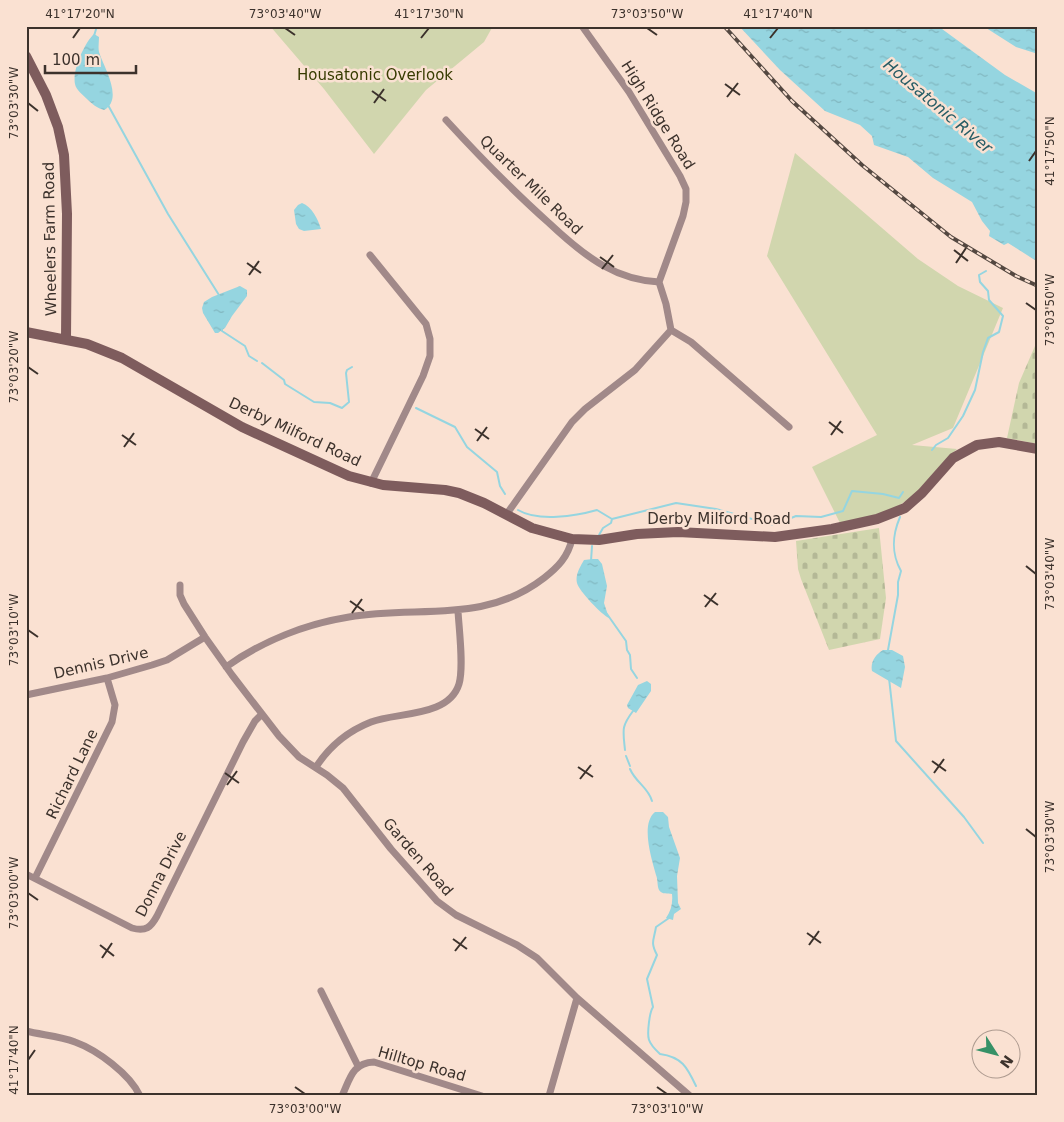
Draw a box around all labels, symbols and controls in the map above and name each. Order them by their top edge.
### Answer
text: 41°17'20"N [45,7,115,21]
text: 73°03'40"W [249,7,321,21]
text: 41°17'30"N [394,7,464,21]
text: 73°03'50"W [611,7,683,21]
text: 41°17'40"N [743,7,813,21]
scale bar [45,42,136,74]
text: 100 m [52,51,100,69]
water label: Housatonic River [880,55,997,158]
street label: High Ridge Road [617,57,699,173]
park label: Housatonic Overlook [297,66,453,84]
text: 73°03'30"W [7,67,21,139]
text: 41°17'50"N [1043,116,1057,186]
street label: Quarter Mile Road [476,131,586,239]
street label: Wheelers Farm Road [40,162,60,316]
text: 73°03'50"W [1043,274,1057,346]
text: 73°03'20"W [7,331,21,403]
street label: Derby Milford Road [226,393,364,471]
street label: Derby Milford Road [647,510,791,528]
text: 73°03'40"W [1043,538,1057,610]
text: 73°03'10"W [7,594,21,666]
street label: Dennis Drive [52,643,150,683]
street label: Richard Lane [42,726,102,822]
text: 73°03'30"W [1043,801,1057,873]
street label: Garden Road [379,814,457,900]
street label: Donna Drive [132,828,190,920]
text: 73°03'00"W [7,857,21,929]
text: 41°17'40"N [7,1025,21,1095]
north arrow [972,1030,1022,1080]
street label: Hilltop Road [376,1043,468,1085]
text: N [997,1052,1016,1071]
text: 73°03'00"W [269,1102,341,1116]
text: 73°03'10"W [631,1102,703,1116]

